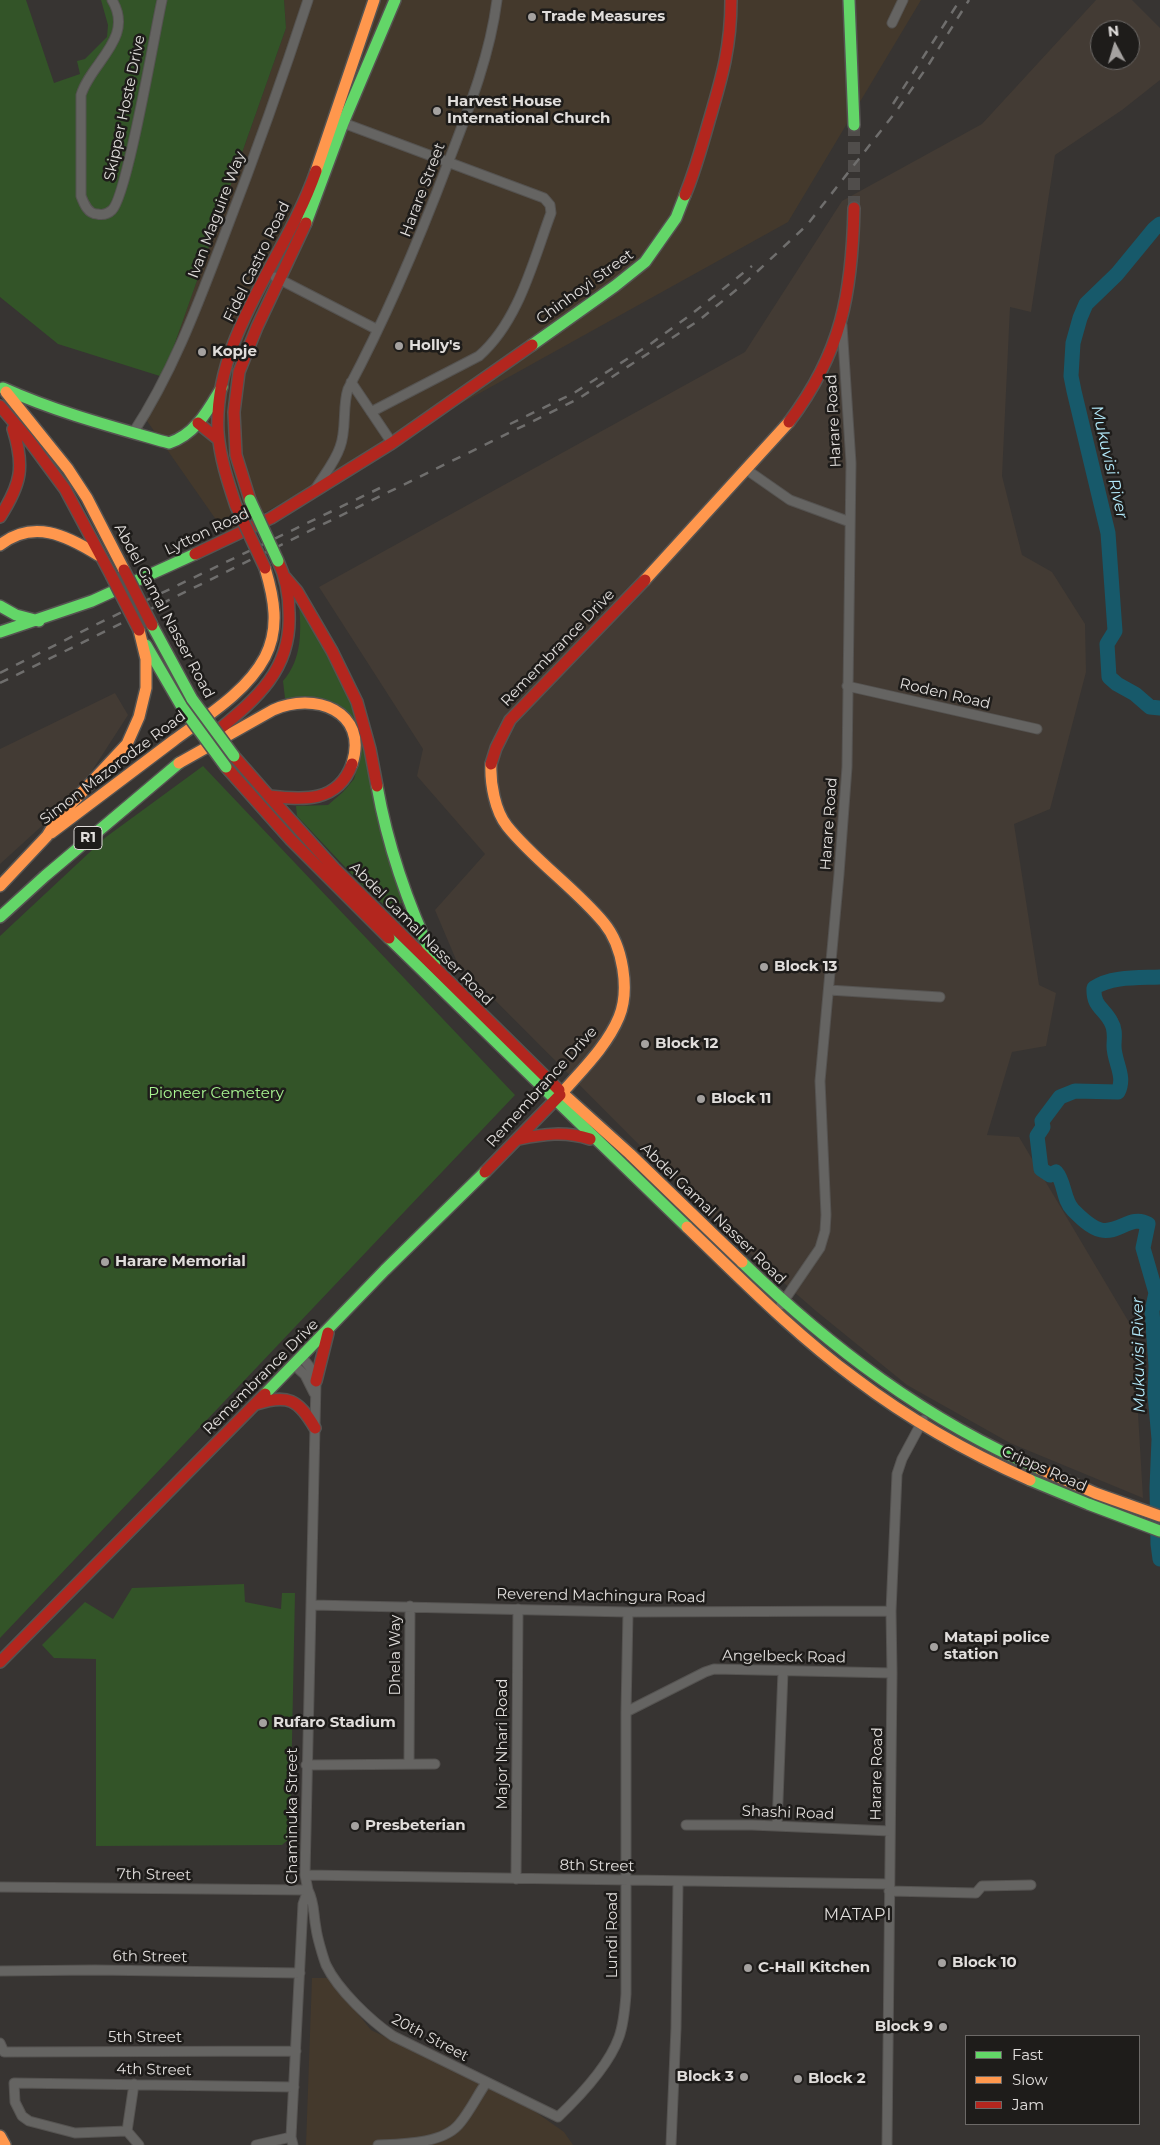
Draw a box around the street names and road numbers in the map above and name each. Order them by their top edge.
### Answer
street label: Skipper Hoste Drive [101,33,149,183]
street label: Harare Street [397,140,449,240]
street label: Ivan Maguire Way [185,149,249,281]
street label: Fidel Castro Road [220,199,294,325]
street label: Chinhoyi Street [533,246,637,328]
street label: Harare Road [823,374,845,468]
street label: Lytton Road [162,505,252,559]
street label: Abdel Gamal Nasser Road [110,521,218,701]
street label: Remembrance Drive [497,586,619,710]
street label: Roden Road [898,675,992,713]
street label: Simon Mazorodze Road [37,707,189,829]
street label: Harare Road [817,777,841,871]
road number: R1 [74,826,102,850]
street label: Abdel Gamal Nasser Road [346,859,496,1009]
street label: Remembrance Drive [483,1023,601,1151]
street label: Abdel Gamal Nasser Road [637,1140,789,1288]
street label: Remembrance Drive [199,1315,323,1439]
street label: Cripps Road [999,1442,1089,1496]
street label: Reverend Machingura Road [496,1585,706,1607]
street label: Dhela Way [387,1615,405,1695]
street label: Angelbeck Road [722,1647,846,1667]
street label: Major Nhari Road [494,1679,512,1809]
street label: Harare Road [867,1727,887,1821]
street label: Chaminuka Street [284,1748,302,1884]
street label: Shashi Road [741,1802,835,1824]
street label: 8th Street [559,1856,635,1876]
street label: 7th Street [117,1865,191,1885]
street label: Lundi Road [604,1892,622,1978]
street label: 6th Street [113,1947,187,1967]
street label: 20th Street [389,2010,471,2066]
street label: 5th Street [108,2029,182,2047]
street label: 4th Street [116,2060,192,2080]

